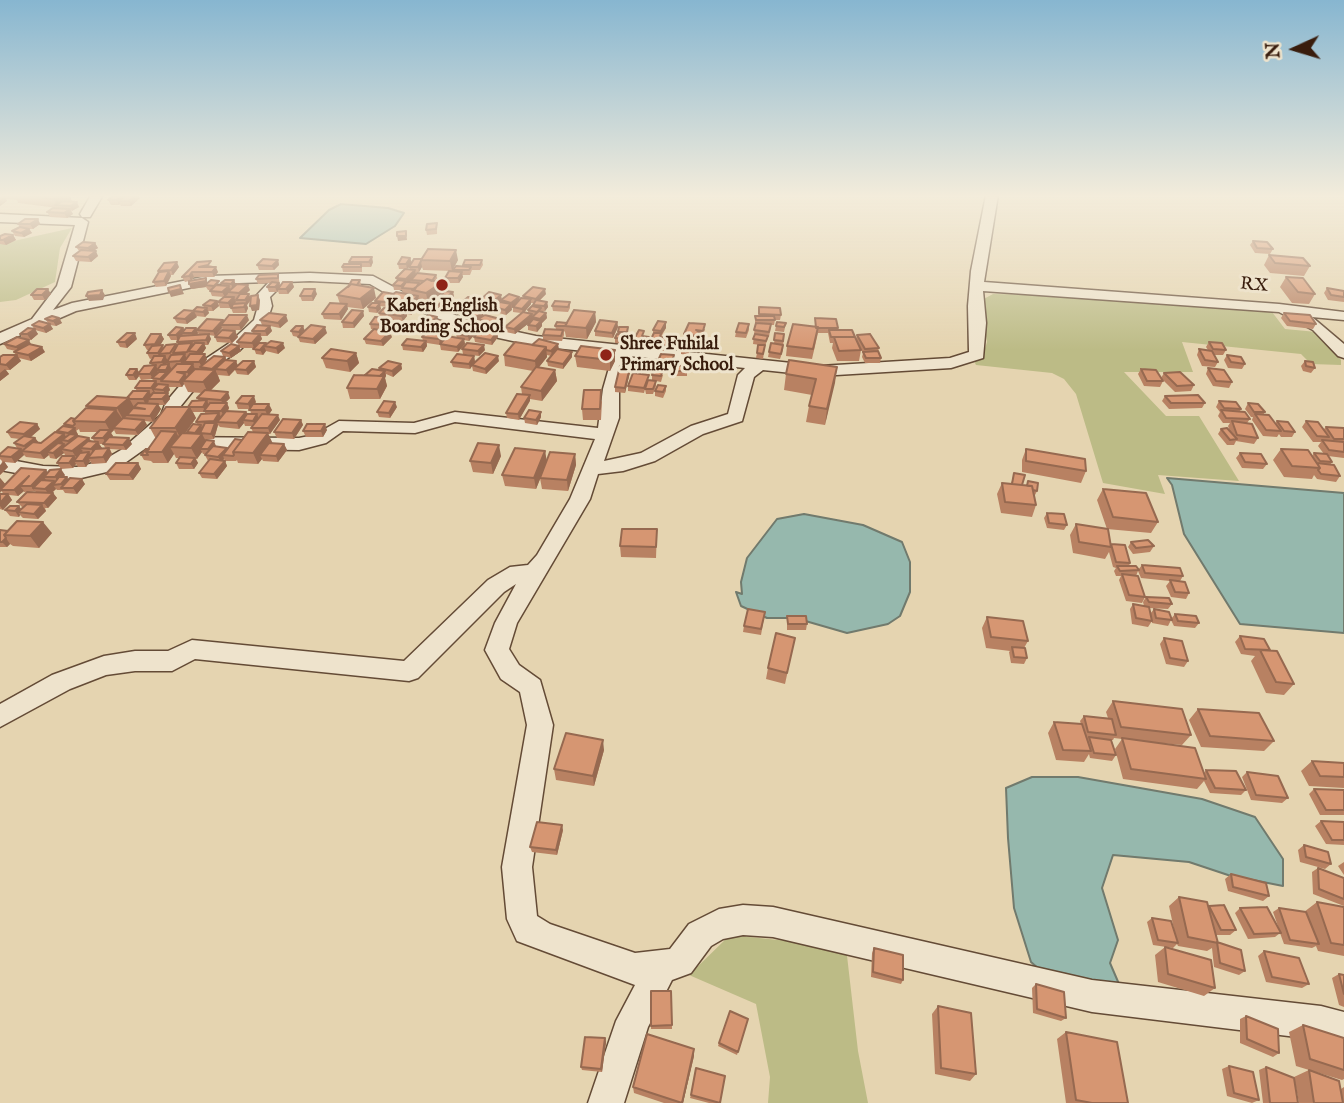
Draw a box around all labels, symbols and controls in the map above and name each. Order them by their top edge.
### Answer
north arrow [1260,14,1330,84]
text: N [1262,41,1287,60]
street label: RX [1239,274,1269,298]
marker: Kaberi English Boarding School [434,277,450,293]
place label: Kaberi English Boarding School [380,296,504,338]
place label: Shree Fuhilal Primary School [620,334,734,376]
marker: Shree Fuhilal Primary School [598,347,614,363]

